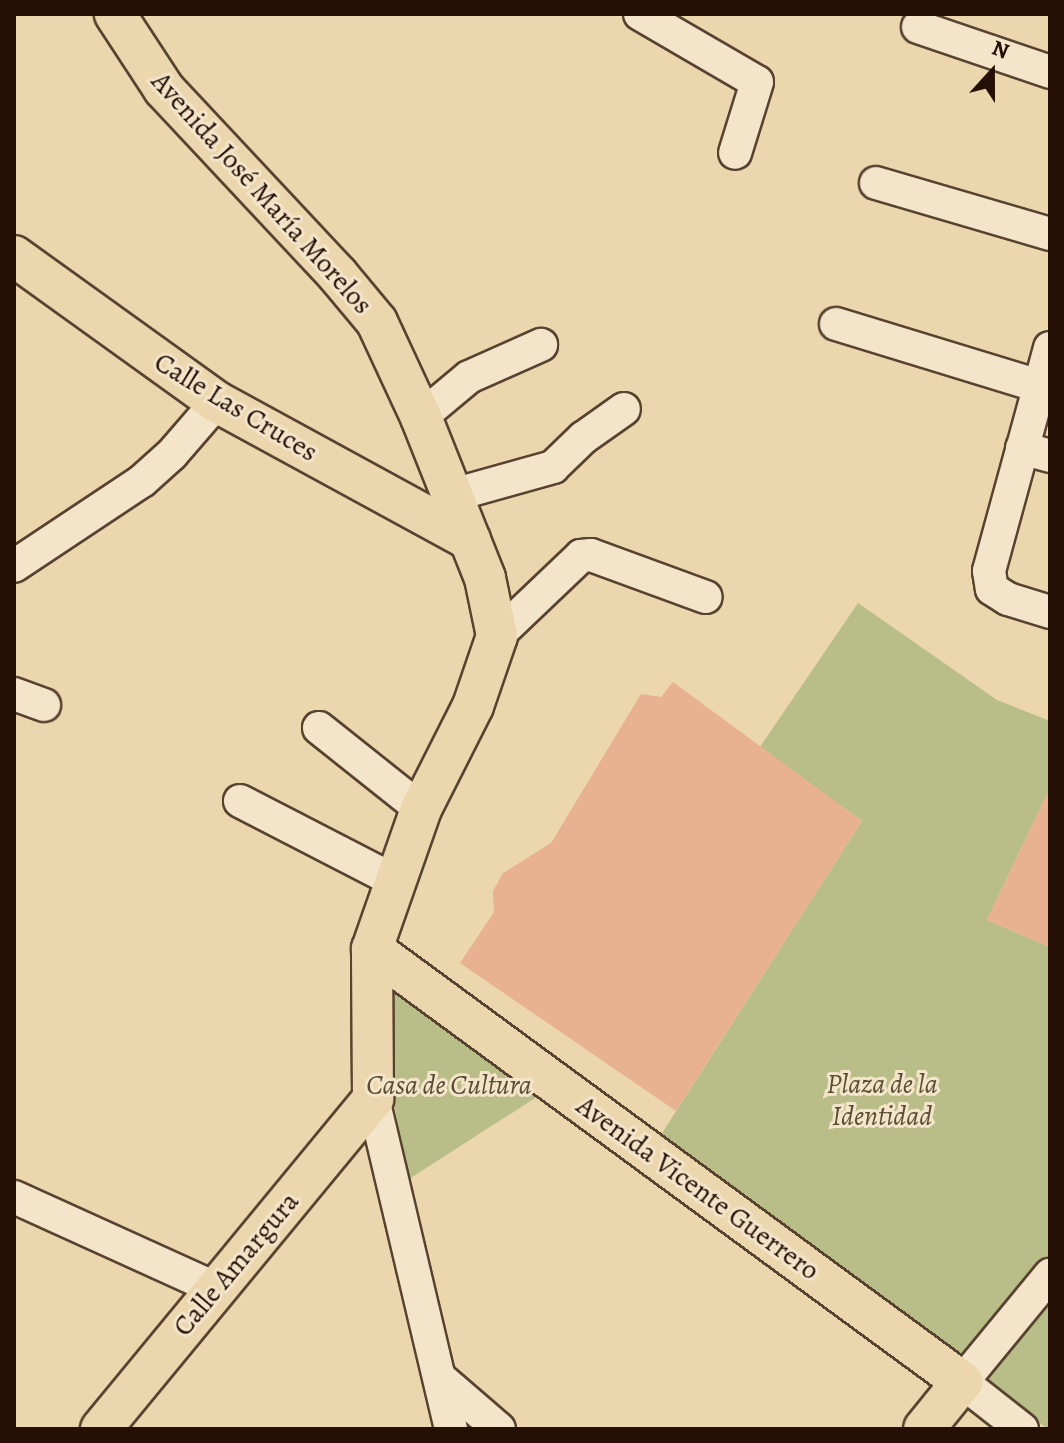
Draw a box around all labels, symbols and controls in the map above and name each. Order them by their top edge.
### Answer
north arrow [952,32,1032,112]
text: N [988,33,1013,66]
street label: Avenida José María Morelos [144,65,380,321]
street label: Calle Las Cruces [148,345,324,469]
park label: Plaza de la Identidad [826,1067,938,1133]
park label: Casa de Cultura [366,1068,532,1102]
street label: Avenida Vicente Guerrero [570,1089,826,1287]
street label: Calle Amargura [166,1185,306,1343]

